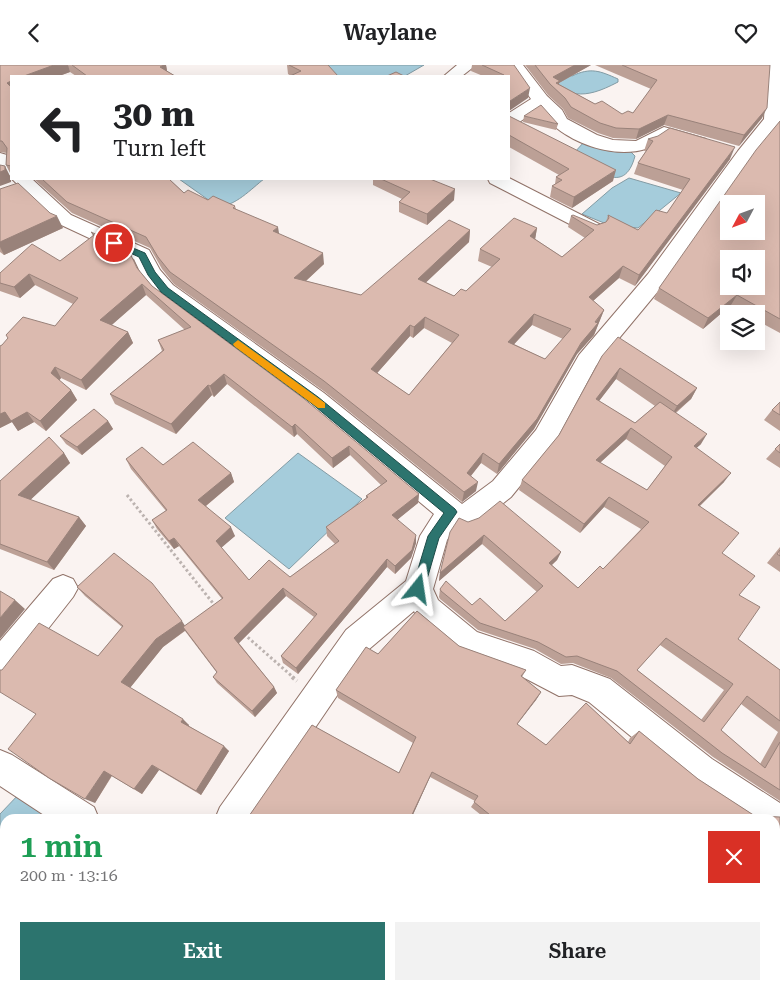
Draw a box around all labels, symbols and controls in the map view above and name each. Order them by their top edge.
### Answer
icon: back [20,19,48,47]
icon: heart [732,19,760,47]
text: Waylane [343,20,437,45]
text: 30 m [113,94,195,135]
icon: left [30,95,95,160]
text: Turn left [113,136,206,161]
north arrow [720,195,765,240]
map controls [720,195,765,350]
pin [93,222,135,264]
icon: arrive [100,229,128,257]
button: sound [720,250,765,295]
button: layers [720,305,765,350]
position arrow [391,562,443,614]
text: 1 min [20,829,103,864]
button: close [708,831,760,883]
text: 200 m · 13:16 [20,866,118,885]
button: Exit [20,922,385,980]
button: Share [395,922,760,980]

